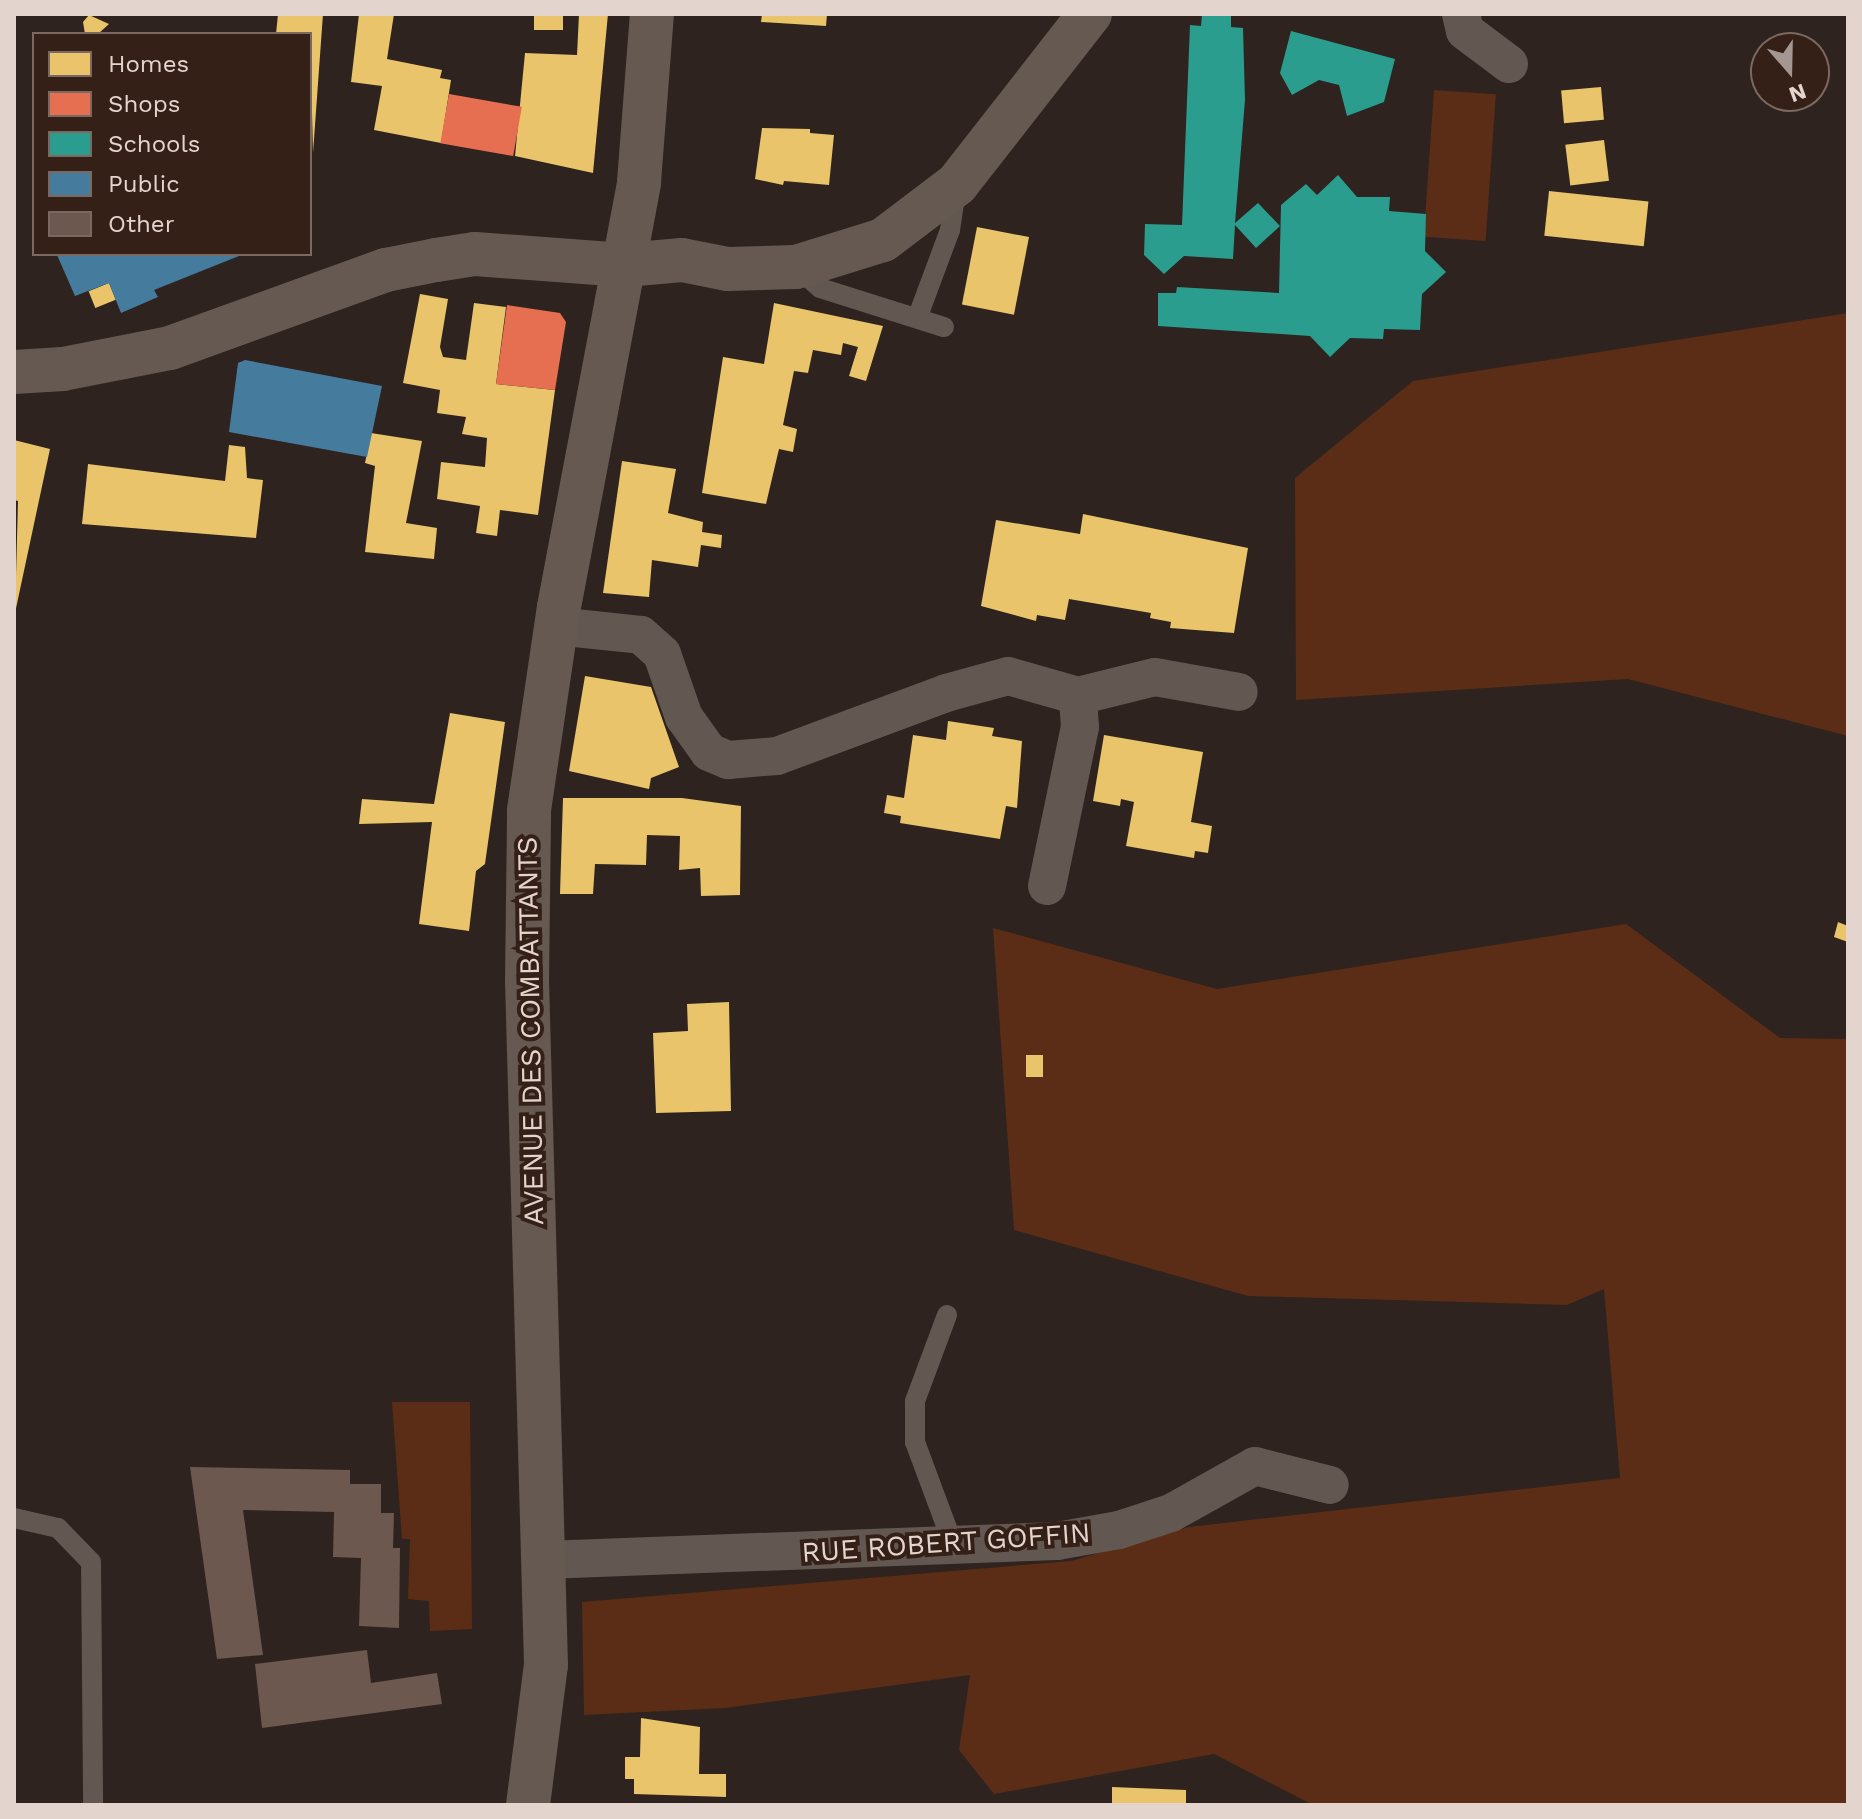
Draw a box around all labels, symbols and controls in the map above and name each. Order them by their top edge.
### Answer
legend [32,32,312,256]
north arrow [1750,32,1830,112]
text: Homes [108,50,189,78]
text: N [1786,79,1810,108]
text: Shops [108,90,180,118]
text: Schools [108,130,200,158]
text: Public [108,170,180,198]
text: Other [108,210,175,238]
street label: AVENUE DES COMBATTANTS [511,836,551,1226]
street label: RUE ROBERT GOFFIN [800,1516,1092,1570]

